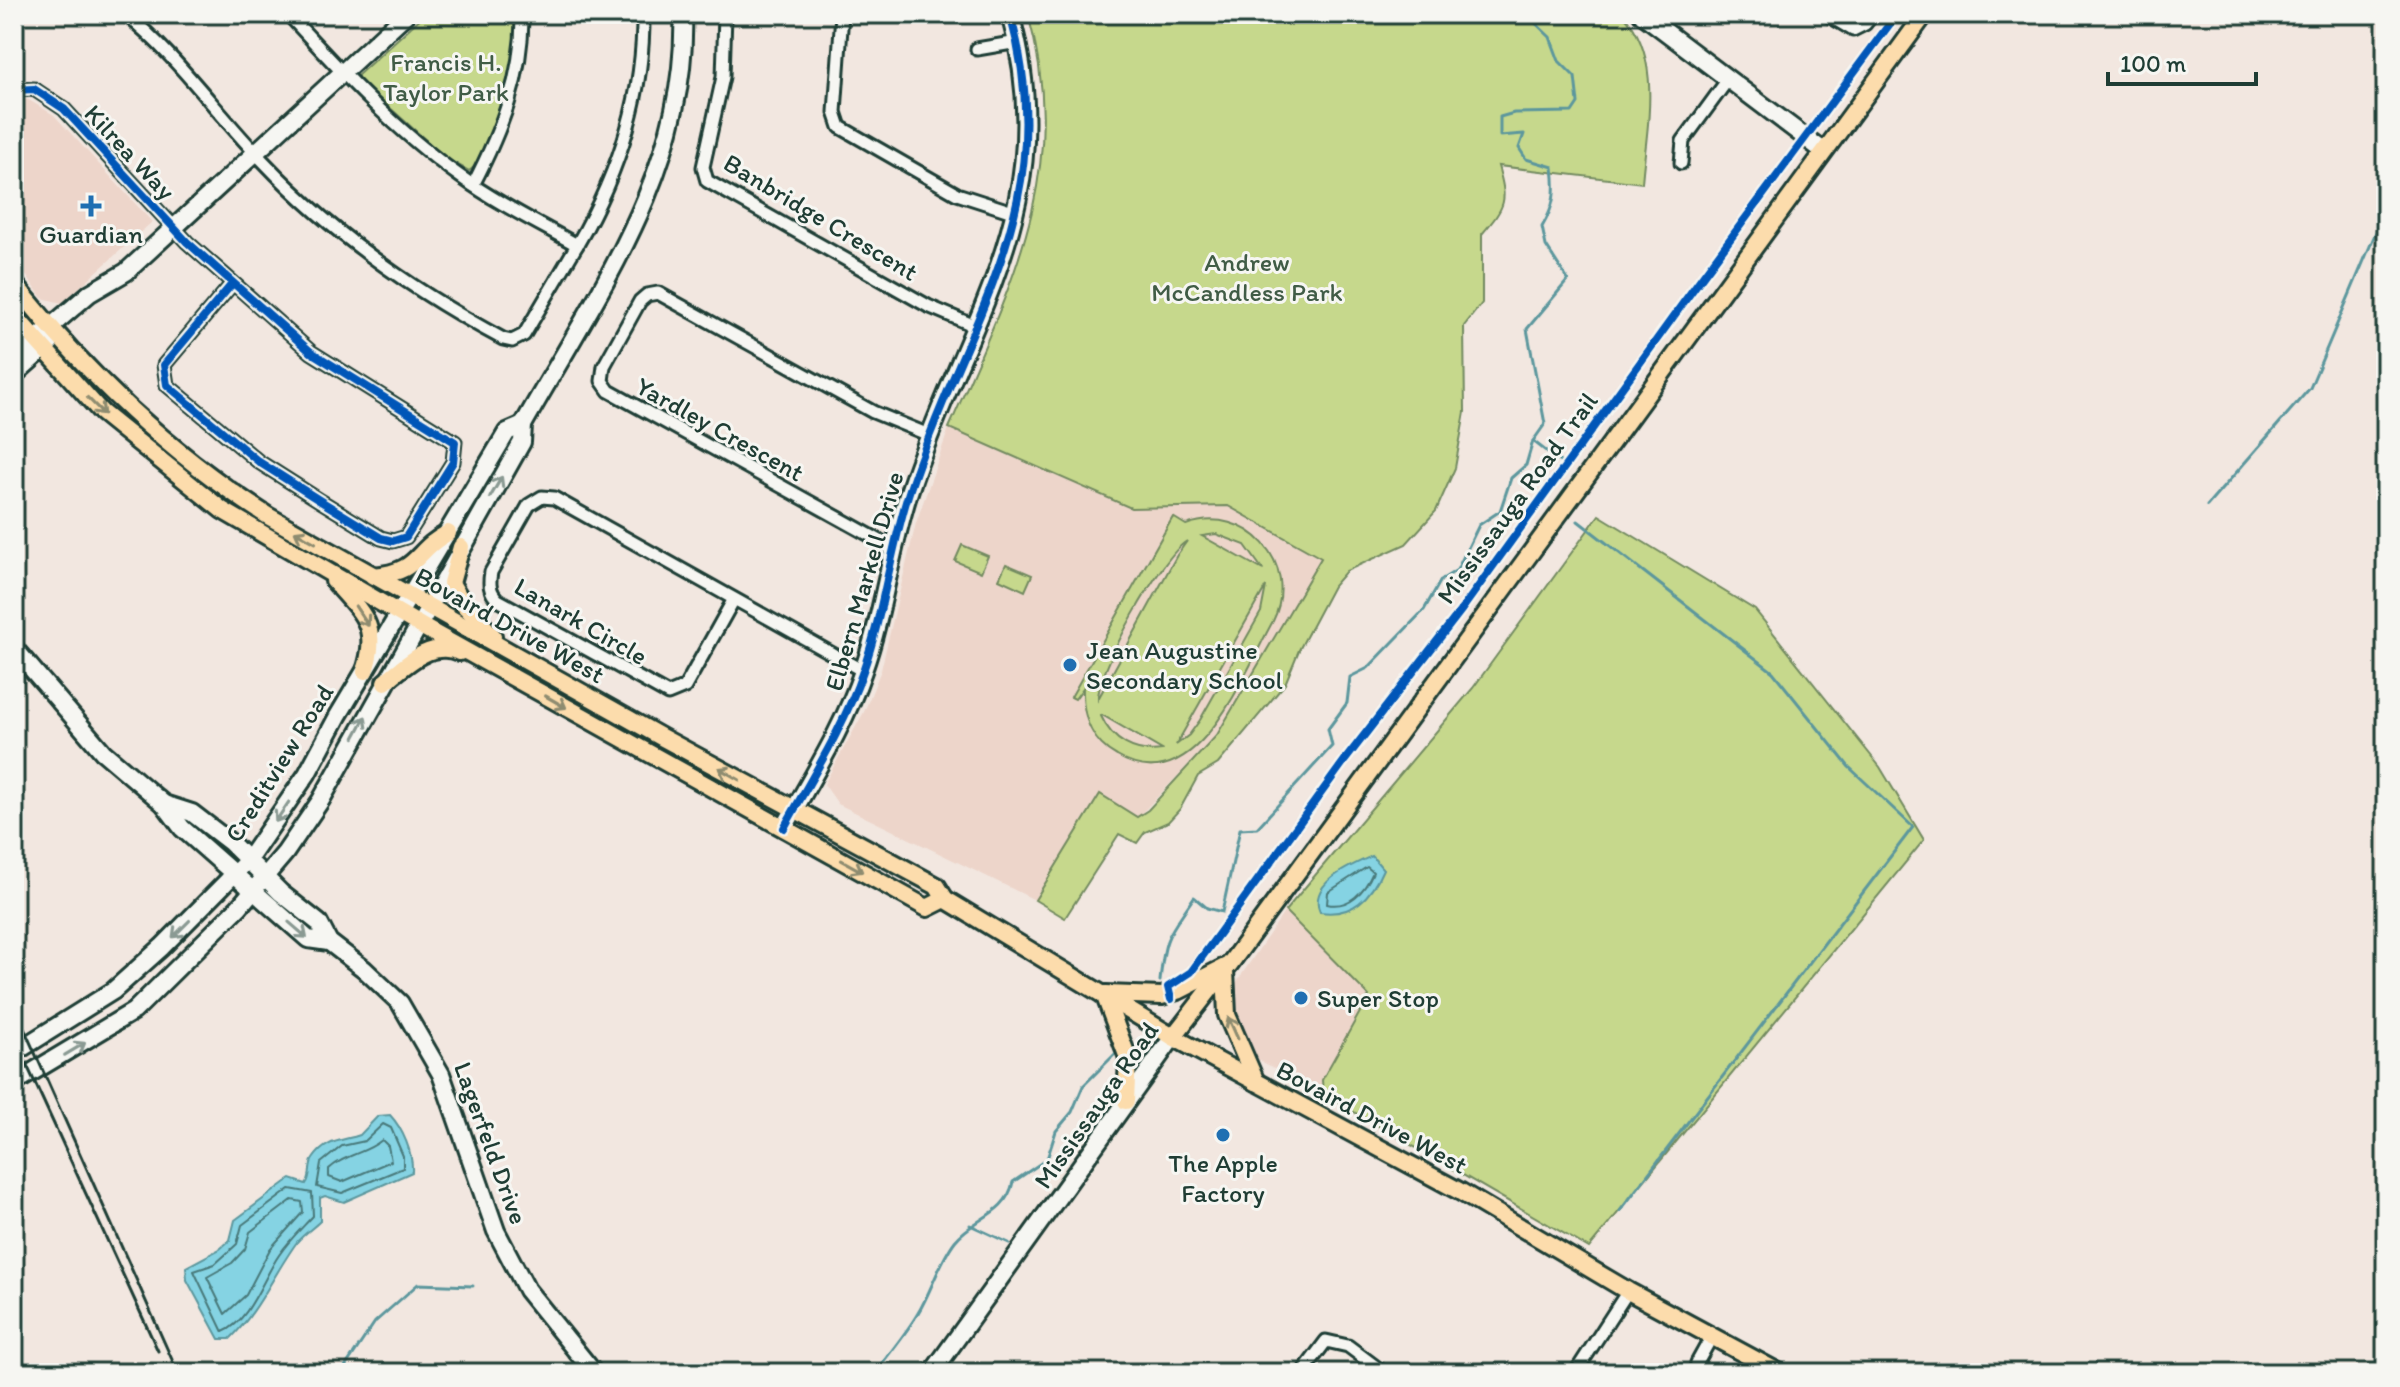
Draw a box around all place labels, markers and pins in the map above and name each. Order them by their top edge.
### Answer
marker: Guardian [82,197,100,215]
place label: Guardian [39,218,143,250]
place label: Jean Augustine Secondary School [1086,634,1283,696]
marker: Jean Augustine Secondary School [1061,656,1079,674]
place label: Super Stop [1317,982,1439,1014]
marker: Super Stop [1292,989,1310,1007]
marker: The Apple Factory [1214,1126,1232,1144]
place label: The Apple Factory [1168,1147,1278,1209]

